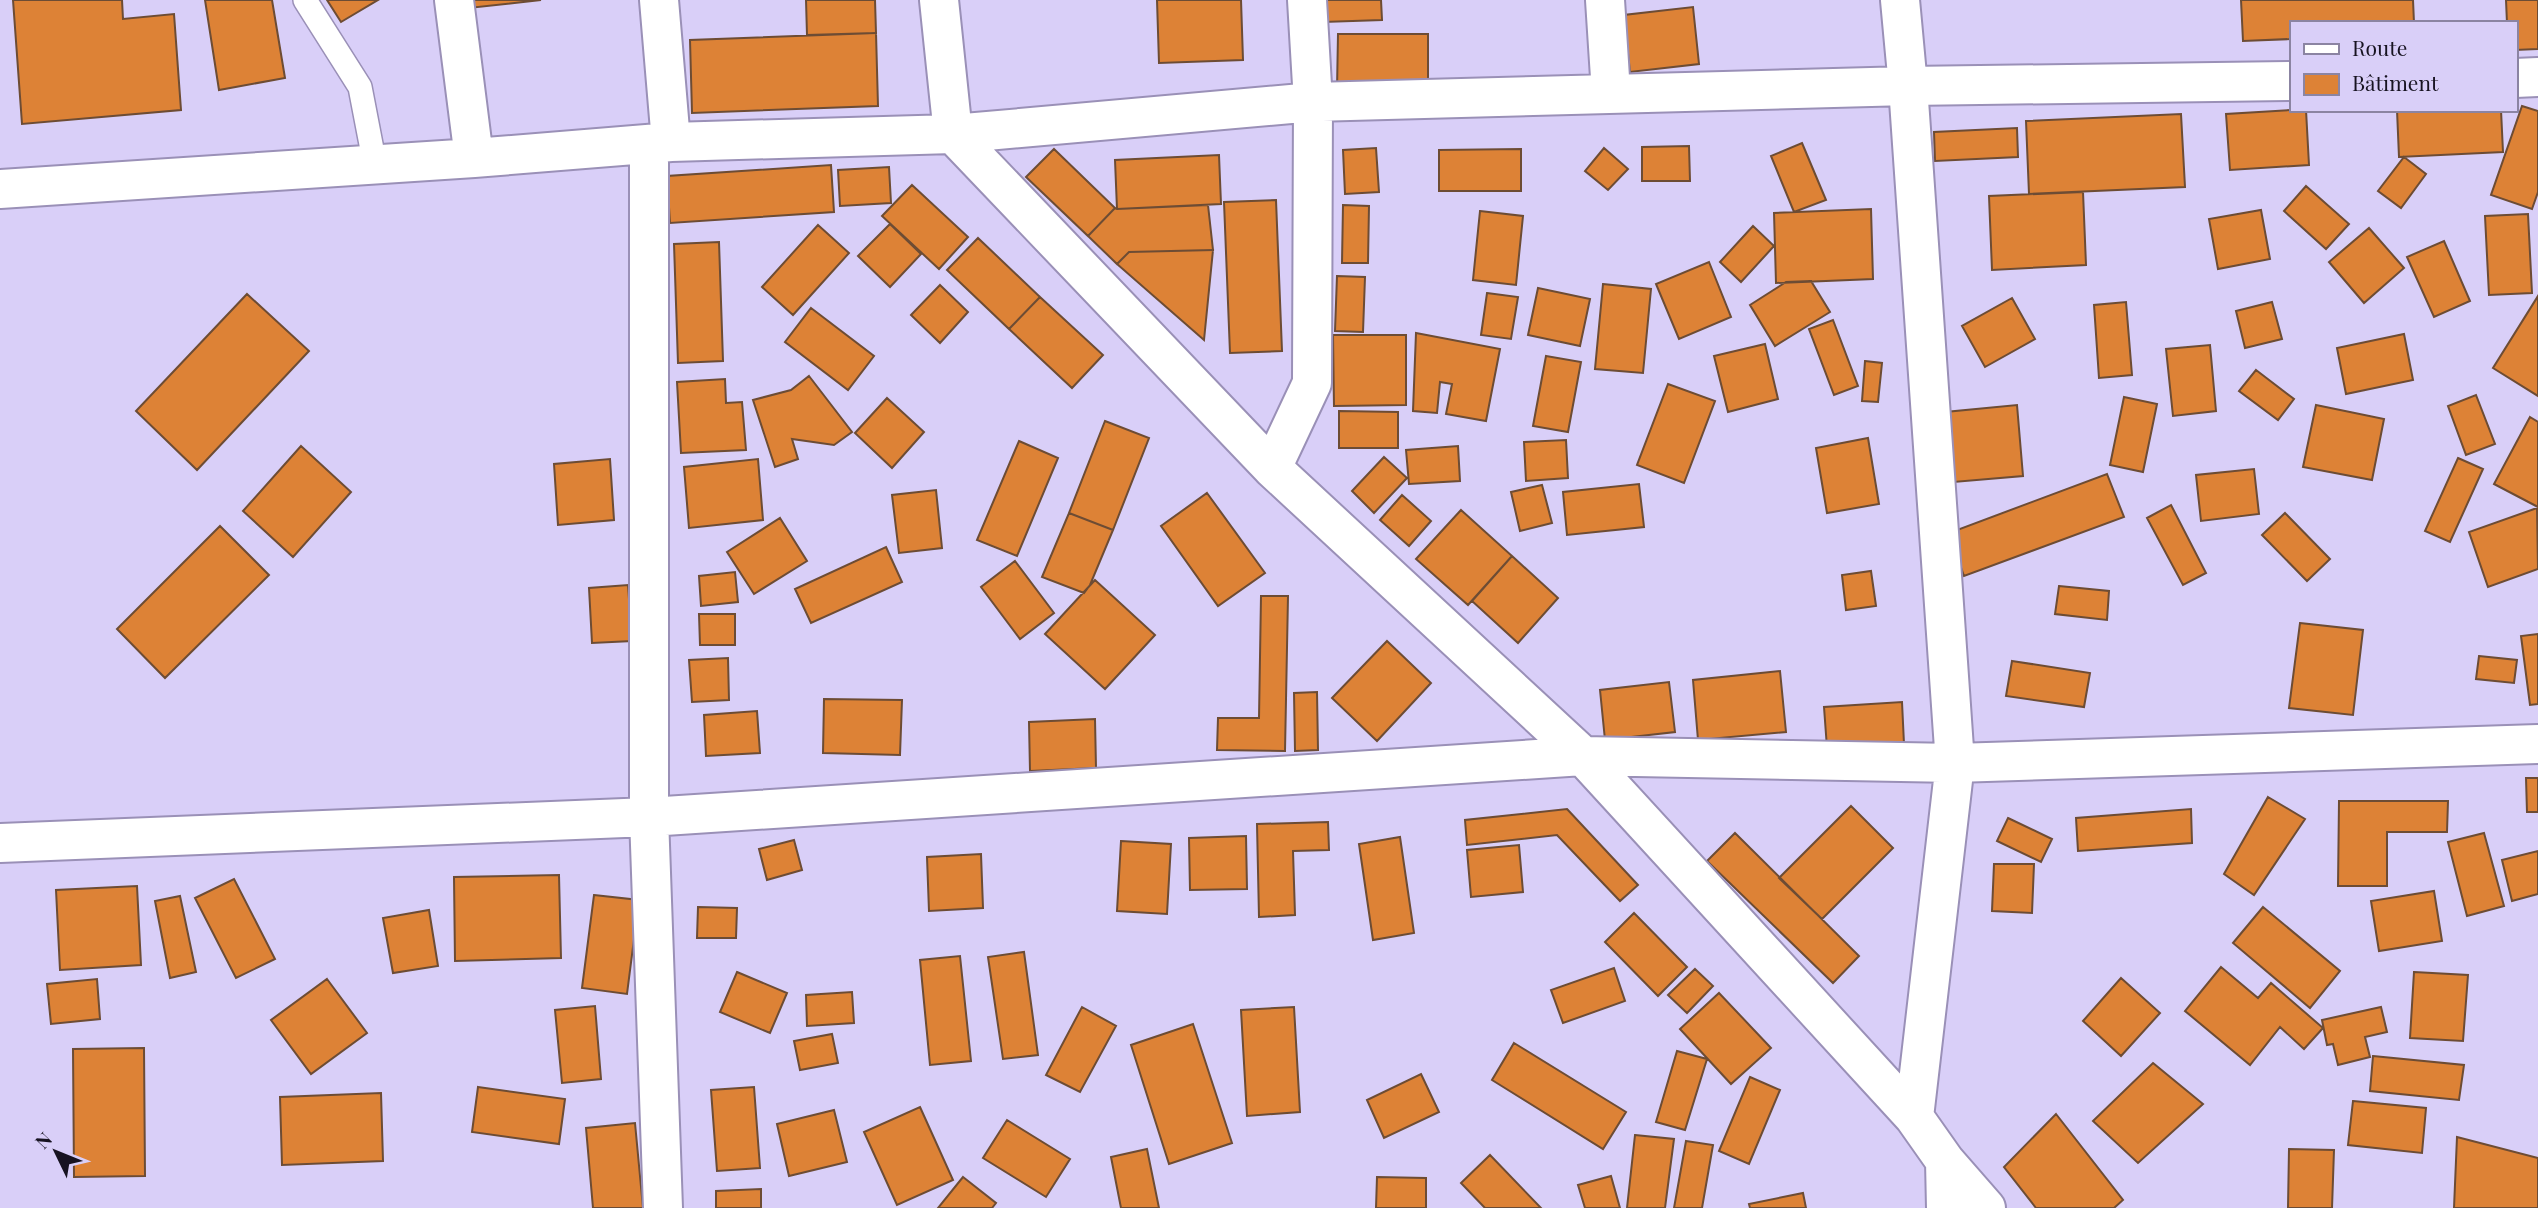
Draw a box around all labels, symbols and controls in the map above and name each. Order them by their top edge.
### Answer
legend [2290,21,2517,112]
text: Route [2352,33,2407,61]
text: Bâtiment [2352,68,2439,96]
north arrow [21,1117,91,1187]
text: N [29,1126,57,1154]

